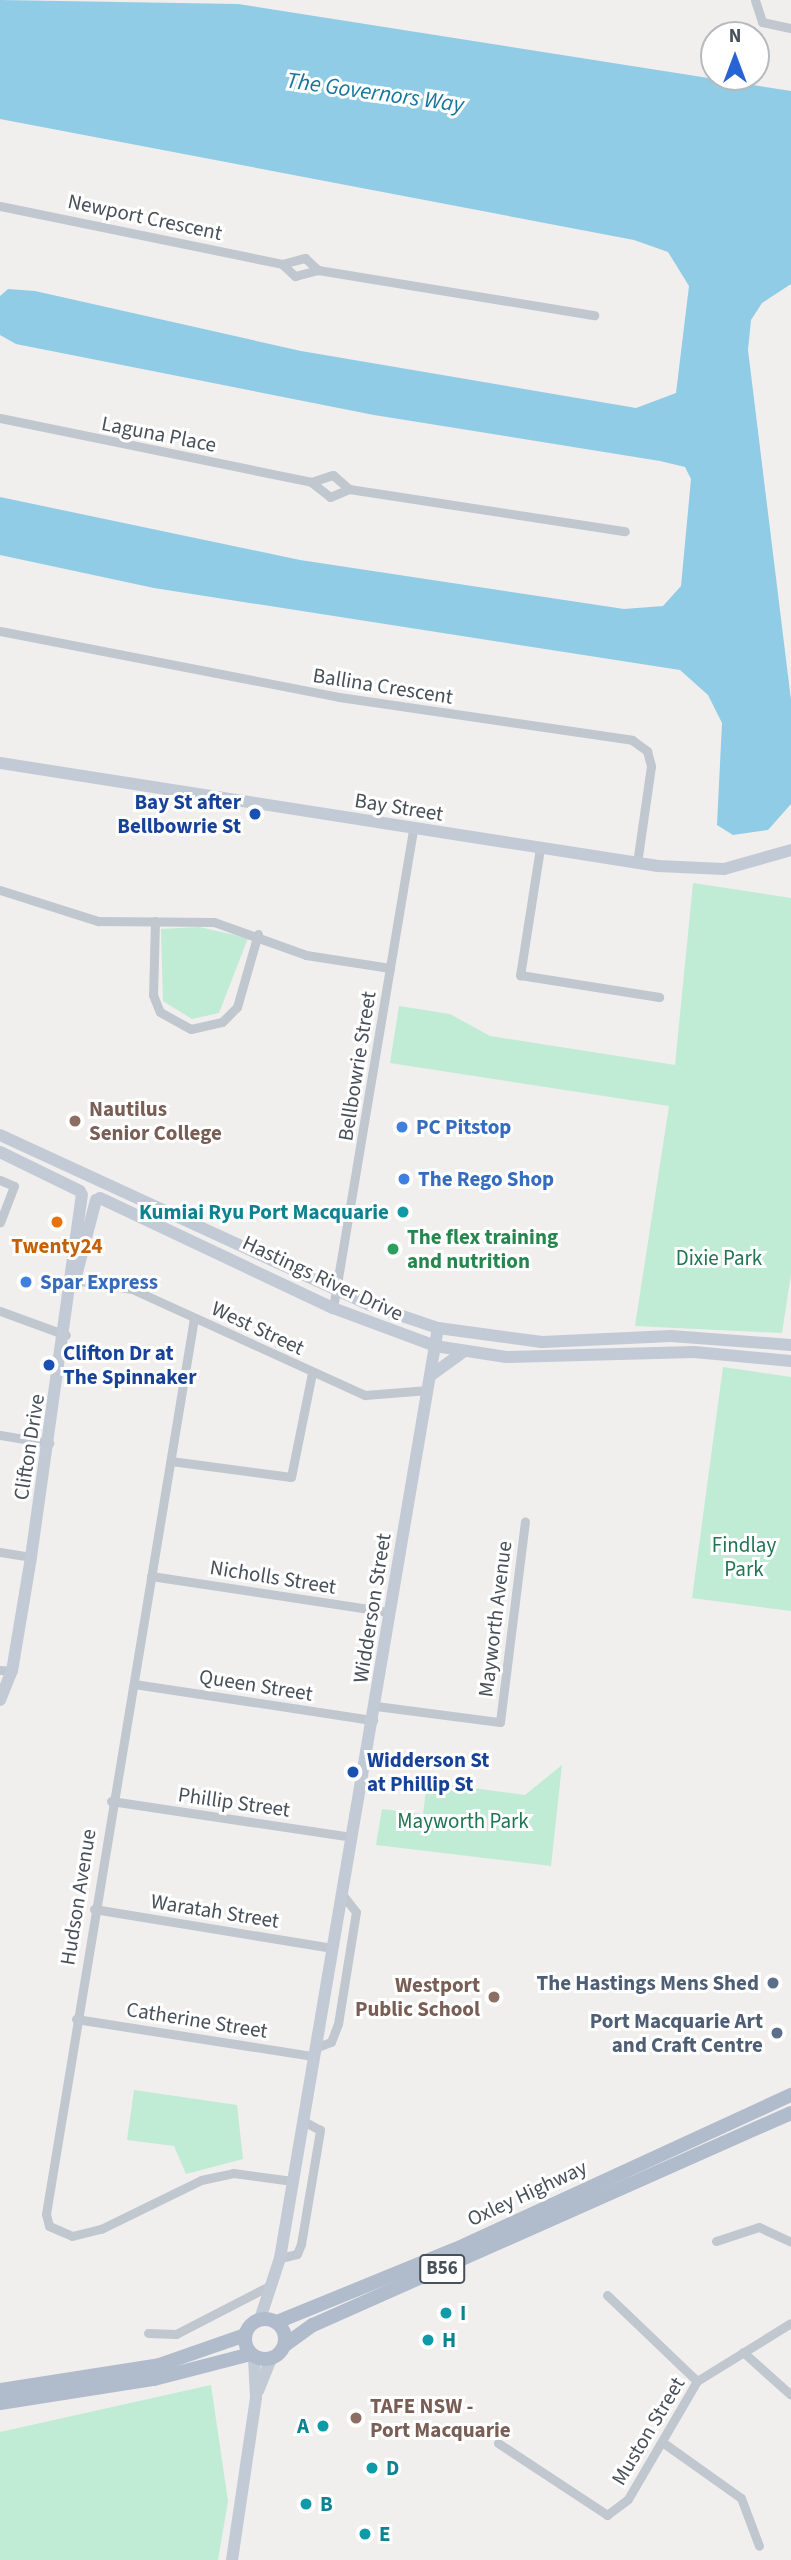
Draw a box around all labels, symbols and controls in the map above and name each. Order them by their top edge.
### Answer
north arrow [700,21,770,91]
text: N [729,23,741,50]
water label: The Governors Way [284,67,466,119]
street label: Newport Crescent [65,188,225,246]
street label: Laguna Place [99,411,219,457]
street label: Ballina Crescent [311,662,455,710]
street label: Bay Street [353,788,445,826]
place label: Bay St after Bellbowrie St [117,789,241,839]
marker: Bay St after Bellbowrie St [247,806,263,822]
street label: Bellbowrie Street [333,989,381,1143]
place label: Nautilus Senior College [89,1096,222,1146]
marker: Nautilus Senior College [67,1113,83,1129]
place label: PC Pitstop [416,1114,511,1140]
marker: PC Pitstop [394,1119,410,1135]
place label: The Rego Shop [418,1166,554,1192]
marker: The Rego Shop [396,1171,412,1187]
place label: Kumiai Ryu Port Macquarie [139,1199,389,1225]
marker: Kumiai Ryu Port Macquarie [395,1204,411,1220]
marker: Twenty24 [49,1214,65,1230]
place label: The flex training and nutrition [407,1224,558,1274]
street label: Hastings River Drive [239,1230,407,1326]
place label: Twenty24 [11,1233,103,1259]
marker: The flex training and nutrition [385,1241,401,1257]
park label: Dixie Park [676,1245,762,1271]
place label: Spar Express [40,1269,158,1295]
marker: Spar Express [18,1274,34,1290]
street label: West Street [208,1296,308,1360]
place label: Clifton Dr at The Spinnaker [63,1340,196,1390]
marker: Clifton Dr at The Spinnaker [41,1357,57,1373]
street label: Clifton Drive [8,1392,50,1502]
street label: Widderson Street [348,1531,396,1685]
park label: Findlay Park [712,1532,776,1582]
street label: Mayworth Avenue [473,1540,517,1698]
street label: Nicholls Street [208,1555,338,1599]
street label: Queen Street [197,1664,315,1706]
place label: Widderson St at Phillip St [367,1747,489,1797]
marker: Widderson St at Phillip St [345,1764,361,1780]
street label: Phillip Street [176,1782,292,1822]
park label: Mayworth Park [397,1808,529,1834]
street label: Hudson Avenue [55,1827,101,1967]
street label: Waratah Street [149,1888,281,1934]
place label: The Hastings Mens Shed [537,1970,759,1996]
place label: Westport Public School [355,1972,480,2022]
marker: The Hastings Mens Shed [765,1975,781,1991]
marker: Westport Public School [486,1989,502,2005]
street label: Catherine Street [125,1996,269,2044]
place label: Port Macquarie Art and Craft Centre [590,2008,763,2058]
marker: Port Macquarie Art and Craft Centre [769,2025,785,2041]
street label: Oxley Highway [463,2154,591,2232]
road number: B56 [418,2254,466,2284]
place label: I [460,2300,466,2326]
marker: I [438,2305,454,2321]
place label: H [442,2327,456,2353]
marker: H [420,2332,436,2348]
street label: Muston Street [606,2372,690,2490]
place label: TAFE NSW - Port Macquarie [370,2393,511,2443]
marker: TAFE NSW - Port Macquarie [348,2410,364,2426]
place label: A [297,2413,309,2439]
marker: A [315,2418,331,2434]
place label: D [386,2455,399,2481]
marker: D [364,2460,380,2476]
place label: B [320,2491,333,2517]
marker: B [298,2496,314,2512]
place label: E [379,2521,391,2547]
marker: E [357,2526,373,2542]

